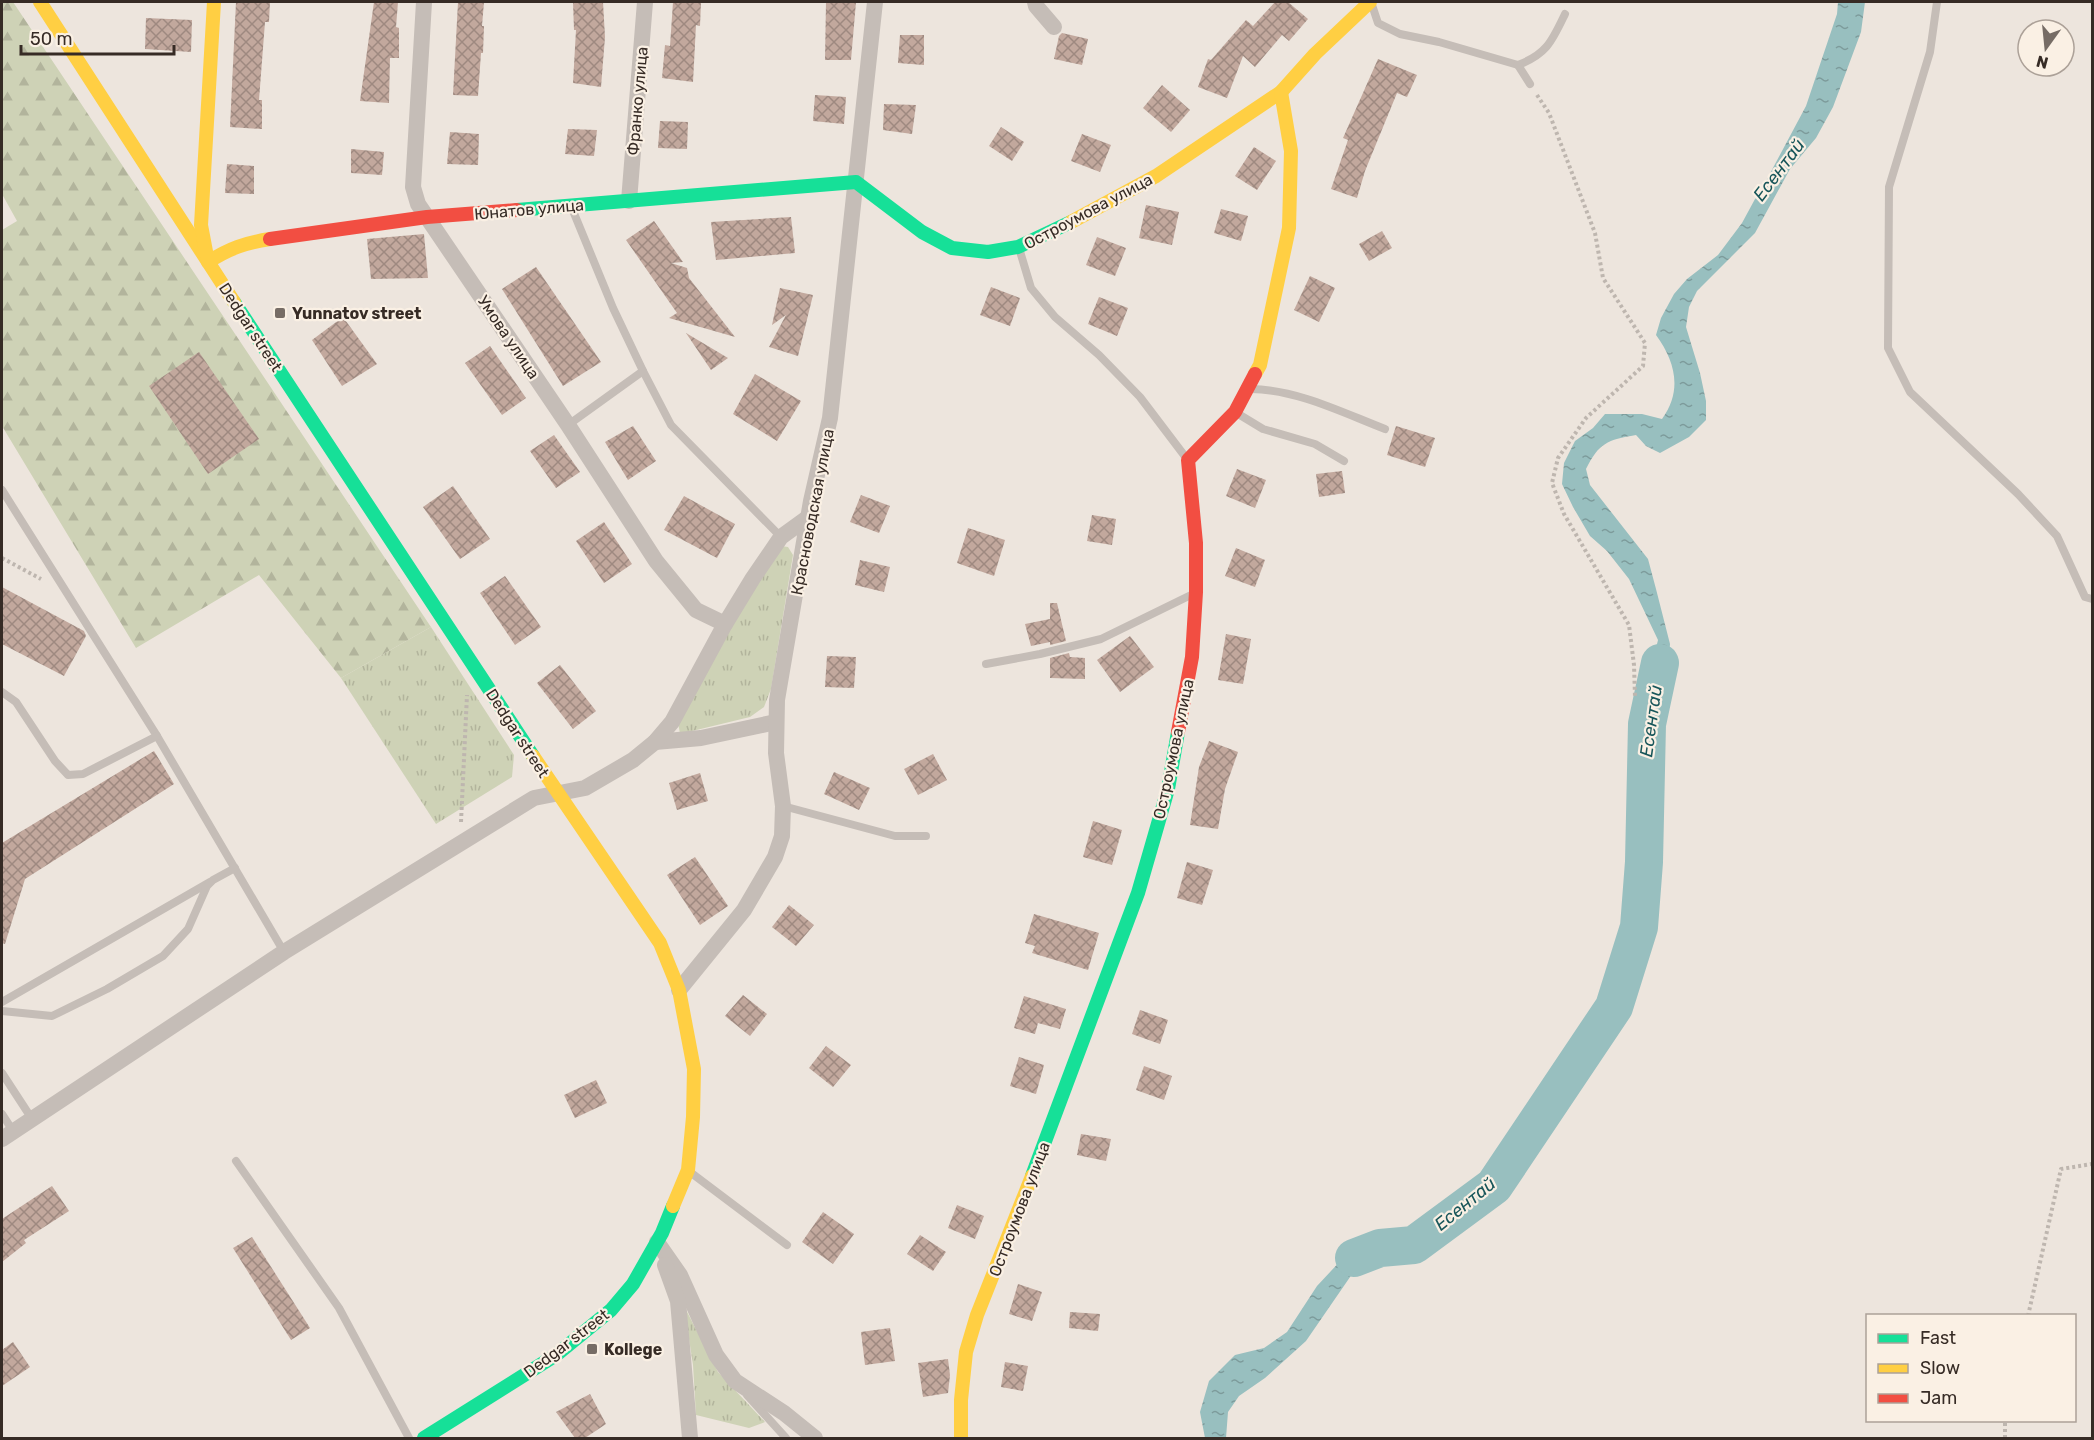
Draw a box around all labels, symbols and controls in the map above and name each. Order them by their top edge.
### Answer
scale bar [21,18,174,56]
north arrow [2016,18,2076,78]
text: 50 m [30,28,73,50]
street label: Франко улица [623,46,652,156]
text: N [2034,51,2050,73]
water label: Есентай [1748,134,1810,205]
street label: Остроумова улица [1021,170,1156,253]
street label: Юнатов улица [473,195,585,224]
street label: Dedgar street [215,279,286,375]
street label: Умова улица [474,292,543,383]
place label: Yunnatov street [292,304,422,323]
marker: Yunnatov street [273,306,287,320]
street label: Красноводская улица [787,427,838,597]
street label: Остроумова улица [1149,677,1198,821]
water label: Есентай [1635,684,1667,758]
street label: Dedgar street [482,685,553,781]
street label: Остроумова улица [985,1139,1054,1279]
water label: Есентай [1430,1173,1500,1235]
street label: Dedgar street [520,1305,613,1382]
legend [1866,1314,2076,1422]
text: Fast [1920,1327,1956,1349]
place label: Kollege [604,1340,662,1359]
marker: Kollege [585,1342,599,1356]
text: Slow [1920,1357,1960,1379]
text: Jam [1920,1387,1957,1409]

